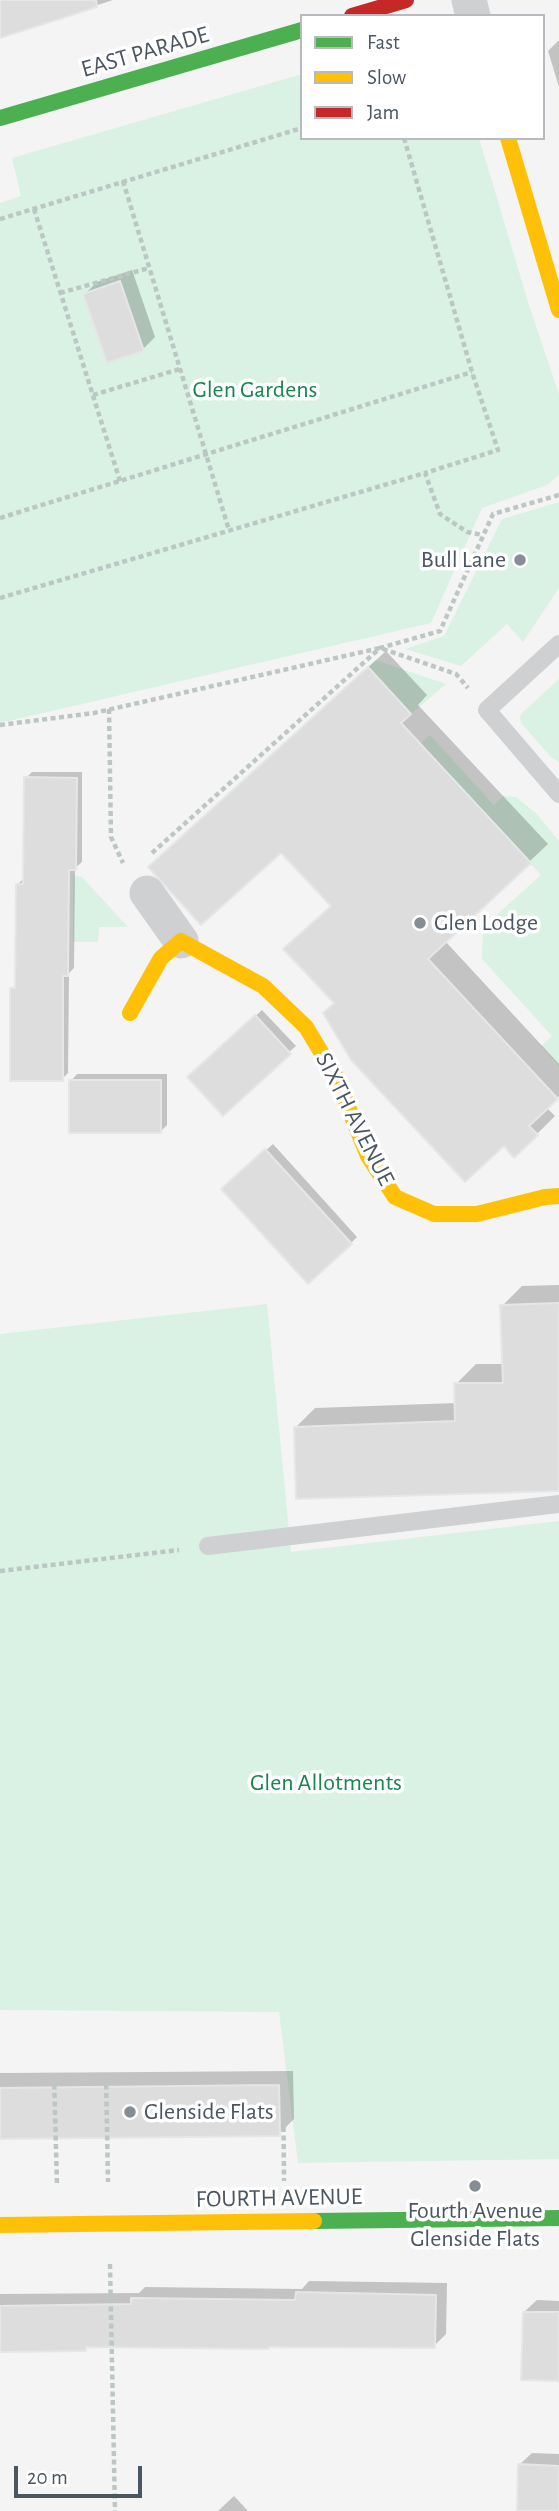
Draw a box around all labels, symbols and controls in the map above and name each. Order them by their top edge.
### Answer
legend [300,14,545,140]
street label: EAST PARADE [78,20,212,84]
text: Fast [367,32,400,53]
text: Slow [367,67,406,88]
text: Jam [367,102,399,123]
park label: Glen Gardens [193,376,317,404]
place label: Bull Lane [421,546,506,574]
marker: Bull Lane [512,552,528,568]
place label: Glen Lodge [434,909,538,937]
marker: Glen Lodge [412,915,428,931]
street label: SIXTH AVENUE [309,1048,401,1190]
park label: Glen Allotments [250,1769,402,1797]
place label: Glenside Flats [144,2098,274,2126]
marker: Glenside Flats [122,2104,138,2120]
marker: Fourth Avenue Glenside Flats [467,2178,483,2194]
street label: FOURTH AVENUE [195,2182,363,2214]
place label: Fourth Avenue Glenside Flats [407,2197,543,2253]
scale bar [18,2452,145,2496]
text: 20 m [27,2467,68,2488]

